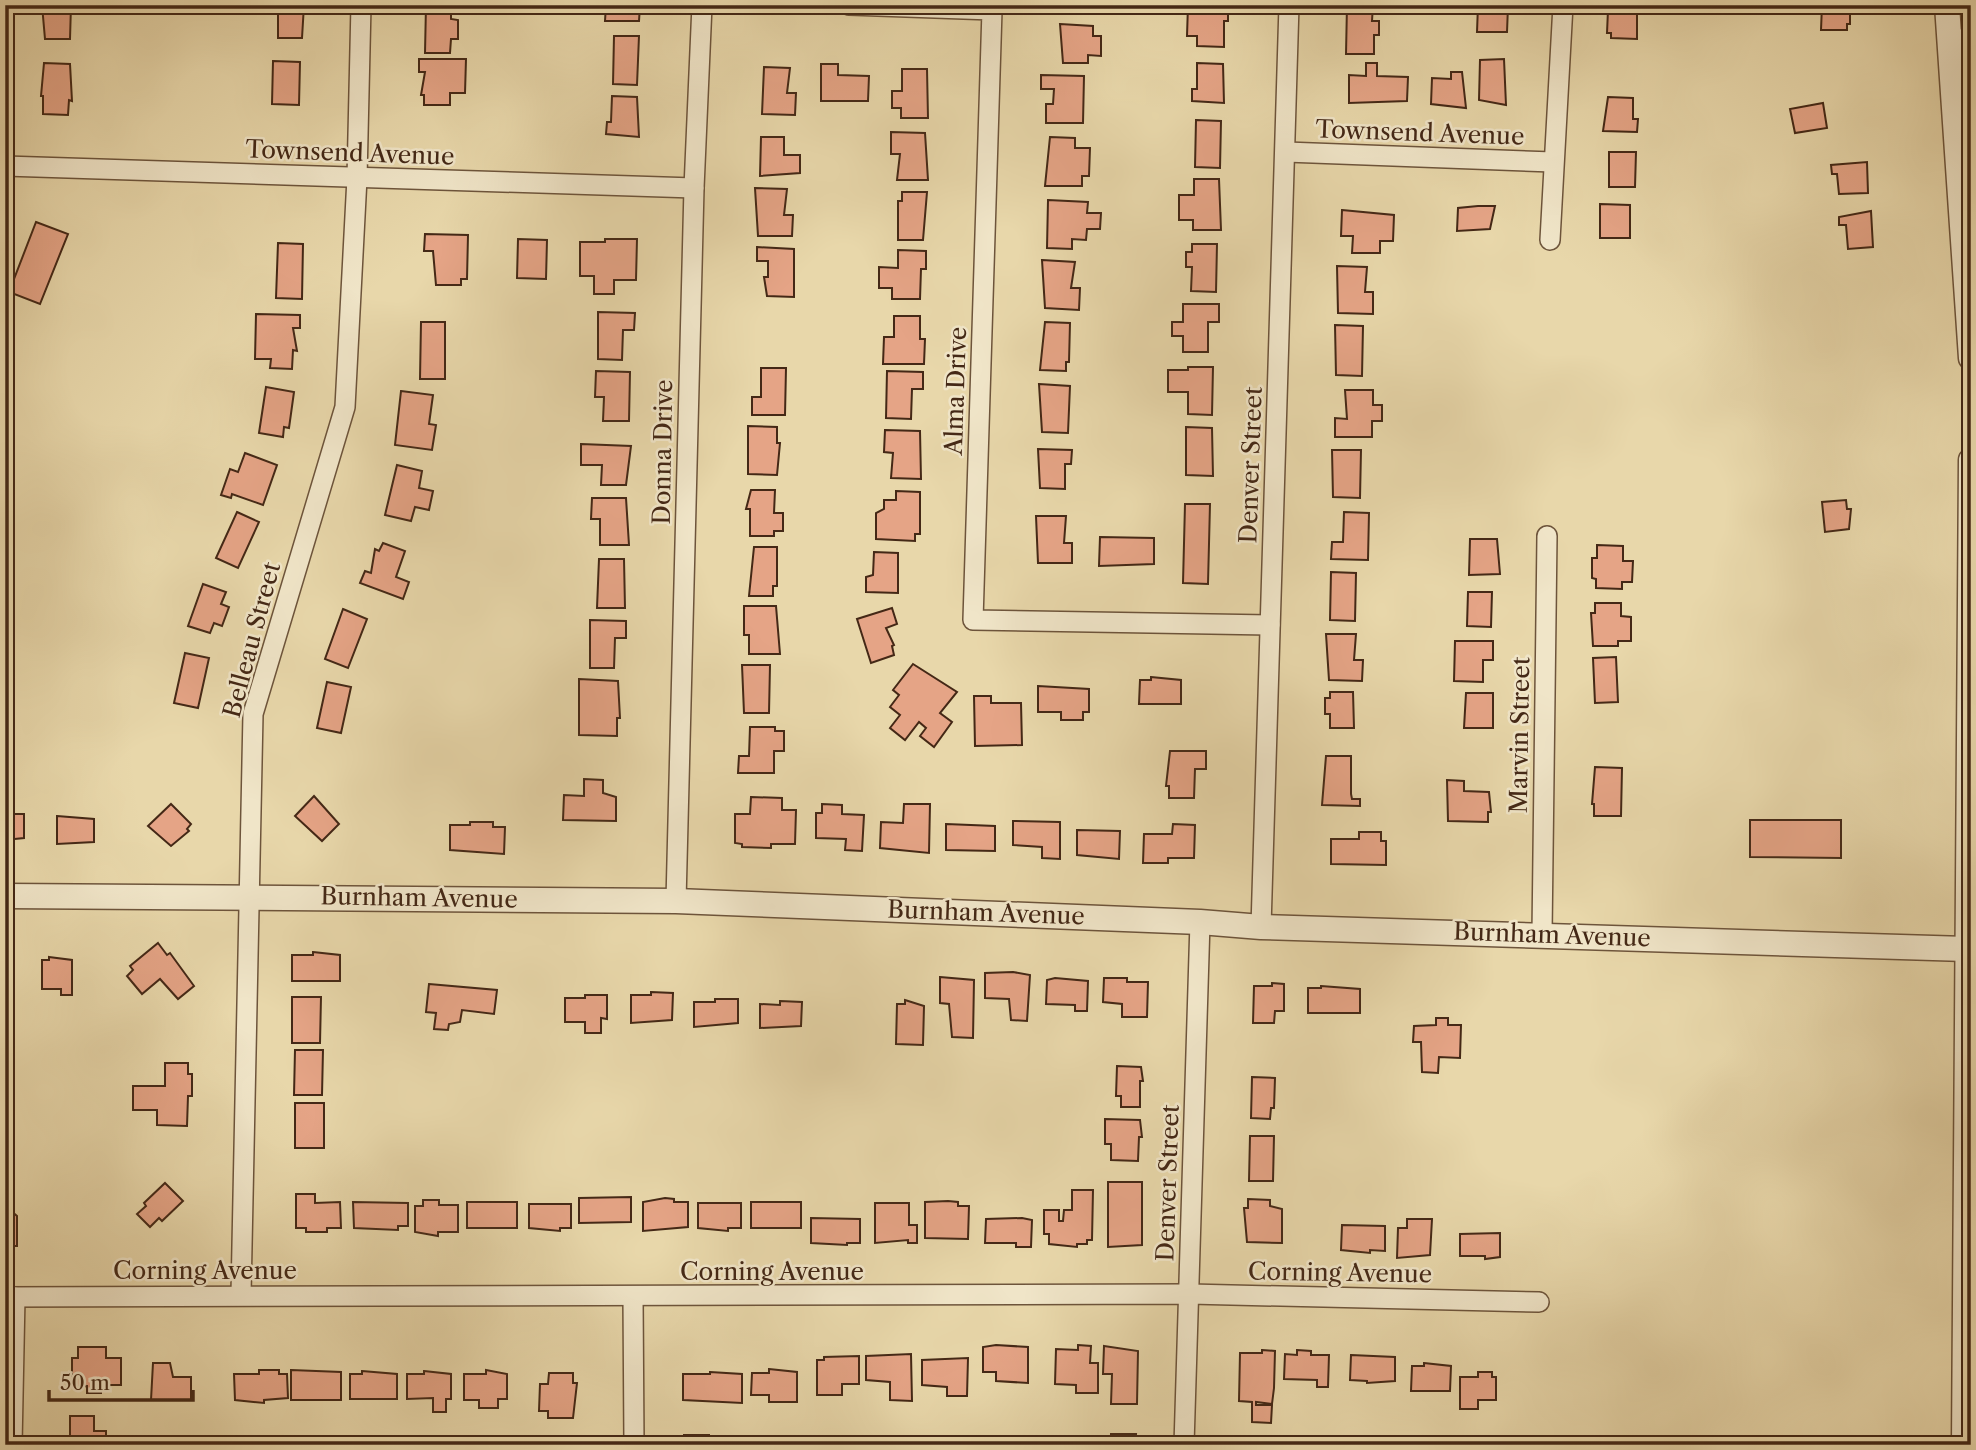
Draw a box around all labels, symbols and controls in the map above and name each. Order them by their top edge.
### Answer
street label: Townsend Avenue [1315,114,1525,151]
street label: Townsend Avenue [245,134,455,171]
street label: Alma Drive [939,326,972,457]
street label: Donna Drive [647,379,678,525]
street label: Denver Street [1233,385,1268,544]
street label: Belleau Street [217,558,286,721]
street label: Marvin Street [1504,656,1535,814]
street label: Burnham Avenue [320,881,518,914]
street label: Burnham Avenue [887,895,1085,930]
street label: Burnham Avenue [1453,917,1651,952]
street label: Denver Street [1150,1103,1185,1262]
street label: Corning Avenue [113,1256,297,1285]
street label: Corning Avenue [1248,1256,1432,1289]
street label: Corning Avenue [680,1257,864,1286]
scale bar [49,1359,192,1403]
text: 50 m [60,1370,110,1395]

